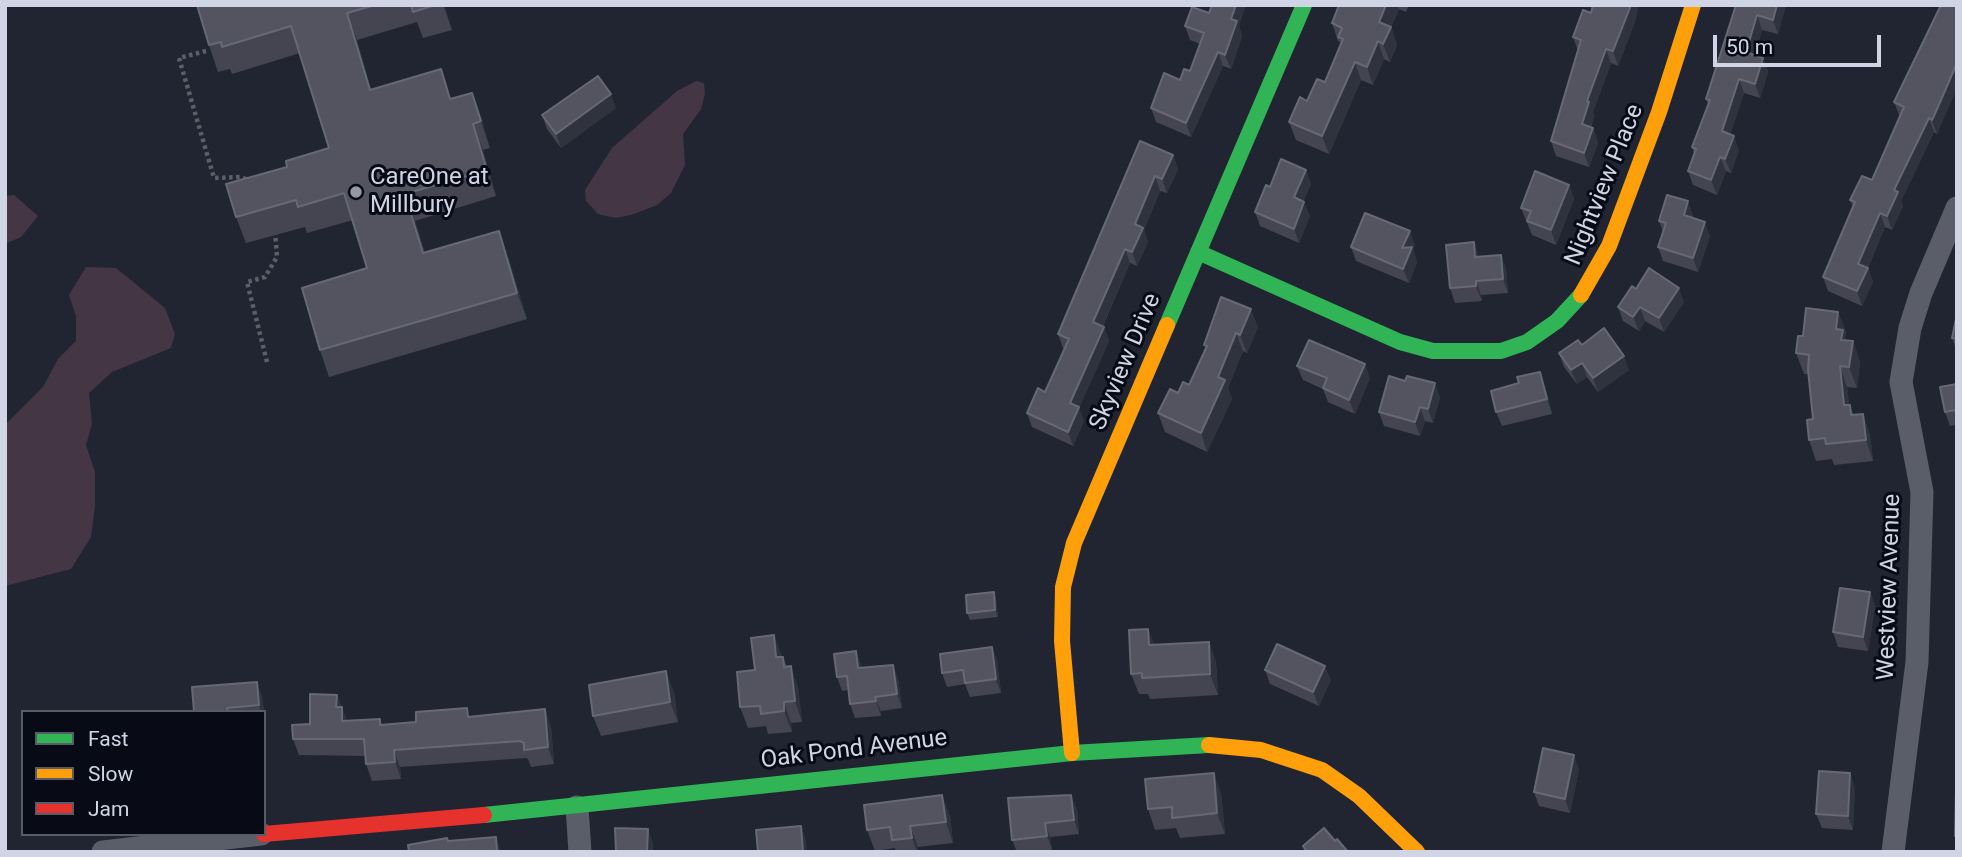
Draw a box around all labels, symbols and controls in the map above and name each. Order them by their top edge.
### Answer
scale bar [1717,21,1885,65]
text: 50 m [1726,35,1773,59]
street label: Nightview Place [1560,100,1650,270]
place label: CareOne at Millbury [370,164,489,220]
marker: CareOne at Millbury [348,184,364,200]
street label: Skyview Drive [1084,289,1168,435]
street label: Westview Avenue [1872,493,1908,681]
legend [21,710,266,836]
street label: Oak Pond Avenue [759,724,949,776]
text: Fast [88,727,128,751]
text: Slow [88,762,133,786]
text: Jam [88,797,129,821]

